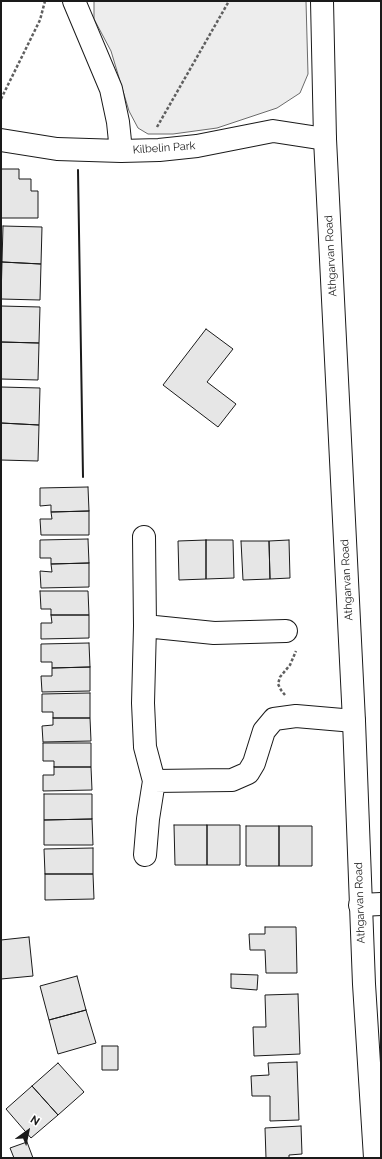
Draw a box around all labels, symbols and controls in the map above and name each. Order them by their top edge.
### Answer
street label: Kilbelin Park [132,139,196,157]
street label: Athgarvan Road [322,215,340,297]
street label: Athgarvan Road [338,539,356,621]
street label: Athgarvan Road [352,862,368,944]
north arrow [8,1111,48,1151]
text: N [28,1113,42,1128]

